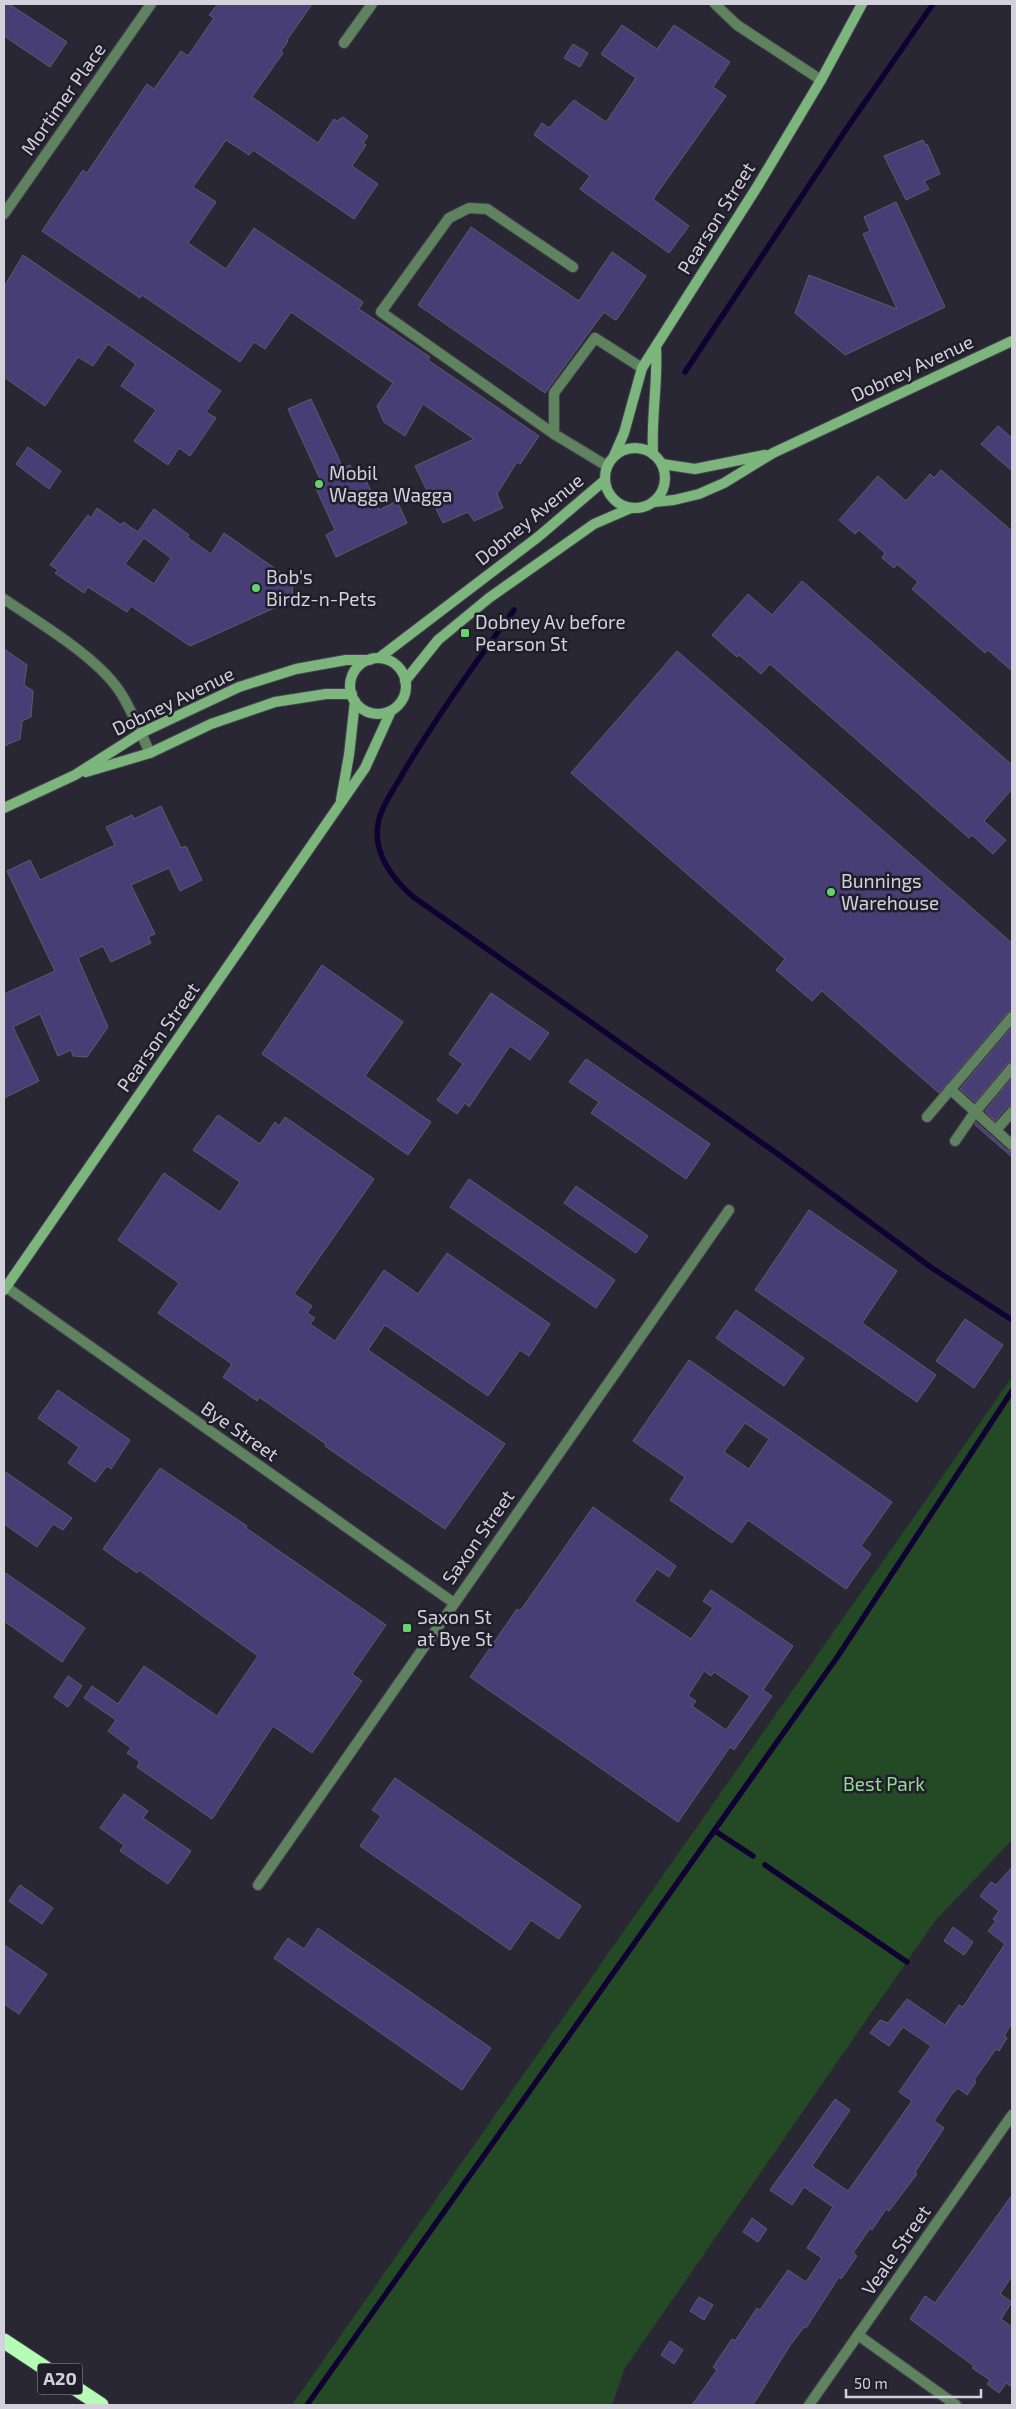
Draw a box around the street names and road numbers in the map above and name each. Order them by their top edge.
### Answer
street label: Mortimer Place [15,38,110,159]
street label: Pearson Street [672,157,759,278]
street label: Dobney Avenue [847,329,977,406]
street label: Dobney Avenue [470,468,587,569]
street label: Dobney Avenue [108,661,237,740]
street label: Pearson Street [111,978,204,1096]
street label: Bye Street [197,1396,283,1466]
street label: Saxon Street [437,1485,518,1588]
street label: Veale Street [856,2200,935,2299]
road number: A20 [38,2364,82,2394]

